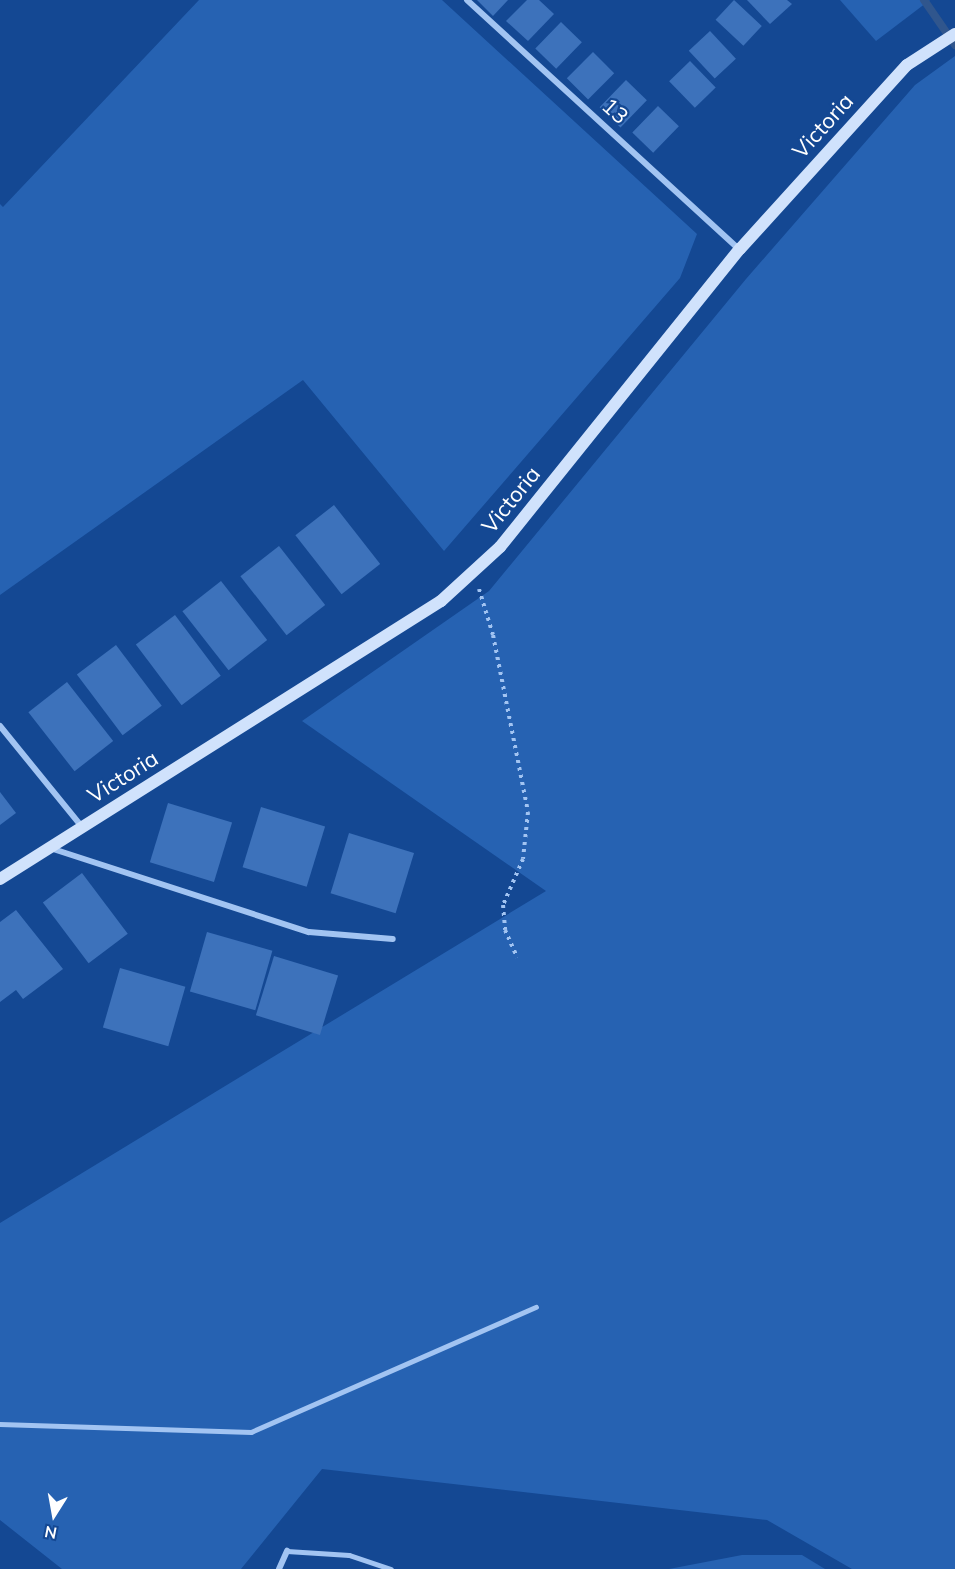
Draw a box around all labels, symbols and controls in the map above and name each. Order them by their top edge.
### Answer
street label: Victoria [787,88,859,164]
street label: 13 [596,92,634,130]
street label: Victoria [476,461,546,539]
street label: Victoria [83,745,163,809]
north arrow [24,1485,84,1545]
text: N [43,1522,58,1544]

